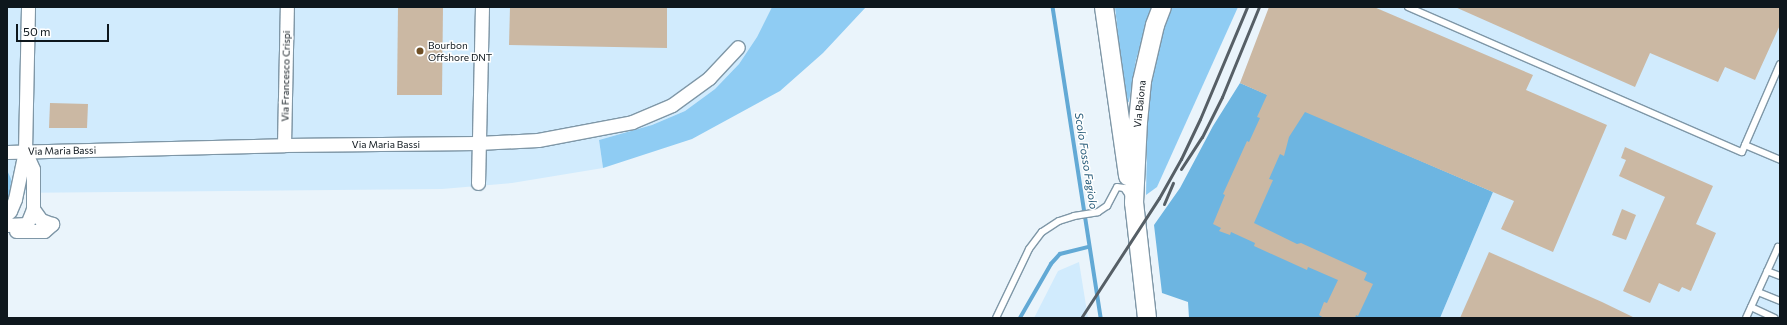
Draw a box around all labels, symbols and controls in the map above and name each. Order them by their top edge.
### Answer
scale bar [18,16,111,42]
text: 50 m [23,24,51,38]
street label: Via Francesco Crispi [279,30,293,122]
place label: Bourbon Offshore DNT [428,39,492,62]
marker: Bourbon Offshore DNT [415,46,425,56]
street label: Via Baiona [1132,80,1148,128]
water label: Scolo Fosso Fagiolo [1072,112,1100,210]
street label: Via Maria Bassi [352,139,420,151]
street label: Via Maria Bassi [28,144,96,158]

